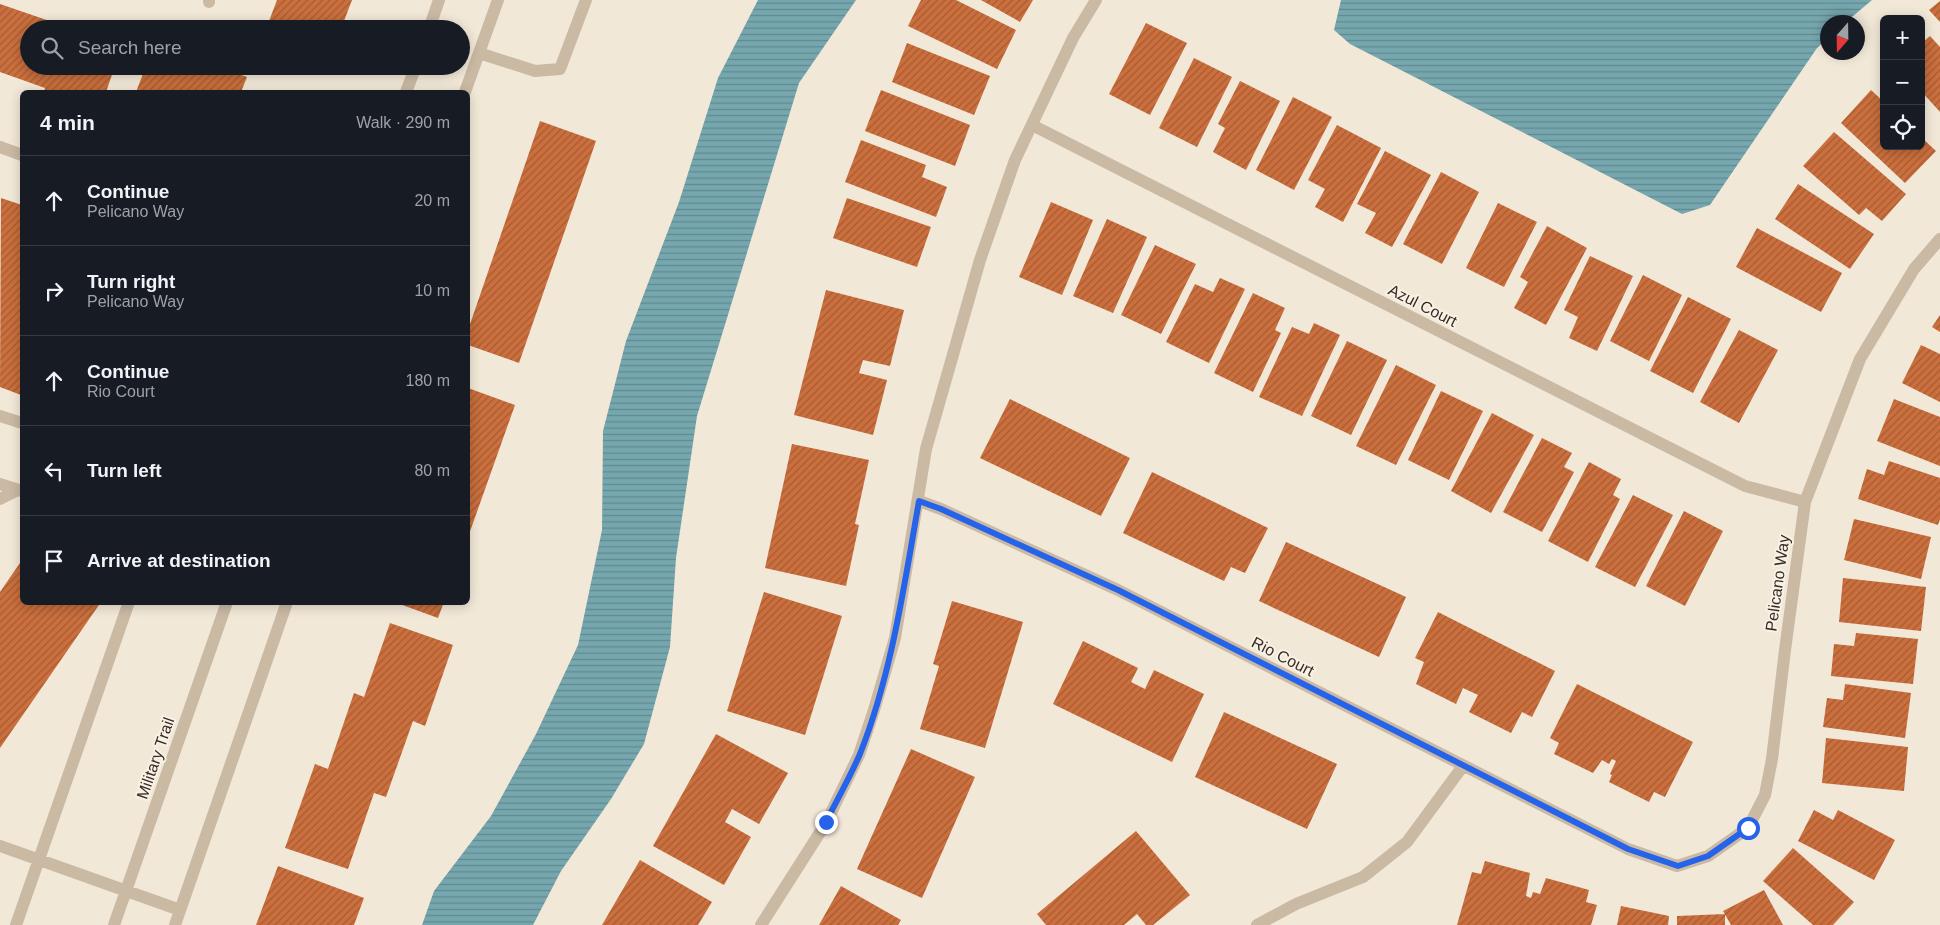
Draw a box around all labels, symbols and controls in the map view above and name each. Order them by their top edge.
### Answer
north arrow [1820,15,1865,60]
map controls [1880,15,1925,150]
button: + [1880,15,1925,60]
search box [20,20,470,75]
icon: search [38,34,66,62]
text: Search here [78,37,182,58]
button: − [1880,60,1925,105]
button: locate [1880,105,1925,150]
text: 4 min [40,111,95,134]
text: Walk · 290 m [356,114,450,131]
text: Continue [87,181,169,202]
icon: ahead [40,187,68,215]
text: 20 m [414,192,450,209]
text: Pelicano Way [87,203,184,220]
text: Turn right [87,271,175,292]
icon: right [40,277,68,305]
street label: Azul Court [1386,281,1460,330]
text: 10 m [414,282,450,299]
text: Pelicano Way [87,293,184,310]
text: Continue [87,361,169,382]
icon: ahead [40,367,68,395]
text: 180 m [406,372,450,389]
text: Rio Court [87,383,155,400]
icon: left [40,457,68,485]
text: Turn left [87,460,162,481]
text: 80 m [414,462,450,479]
street label: Pelicano Way [1762,534,1793,632]
icon: arrive [40,547,68,575]
text: Arrive at destination [87,550,271,571]
street label: Rio Court [1249,634,1317,680]
street label: Military Trail [134,715,177,801]
route end [815,811,838,834]
route start [1737,817,1760,840]

